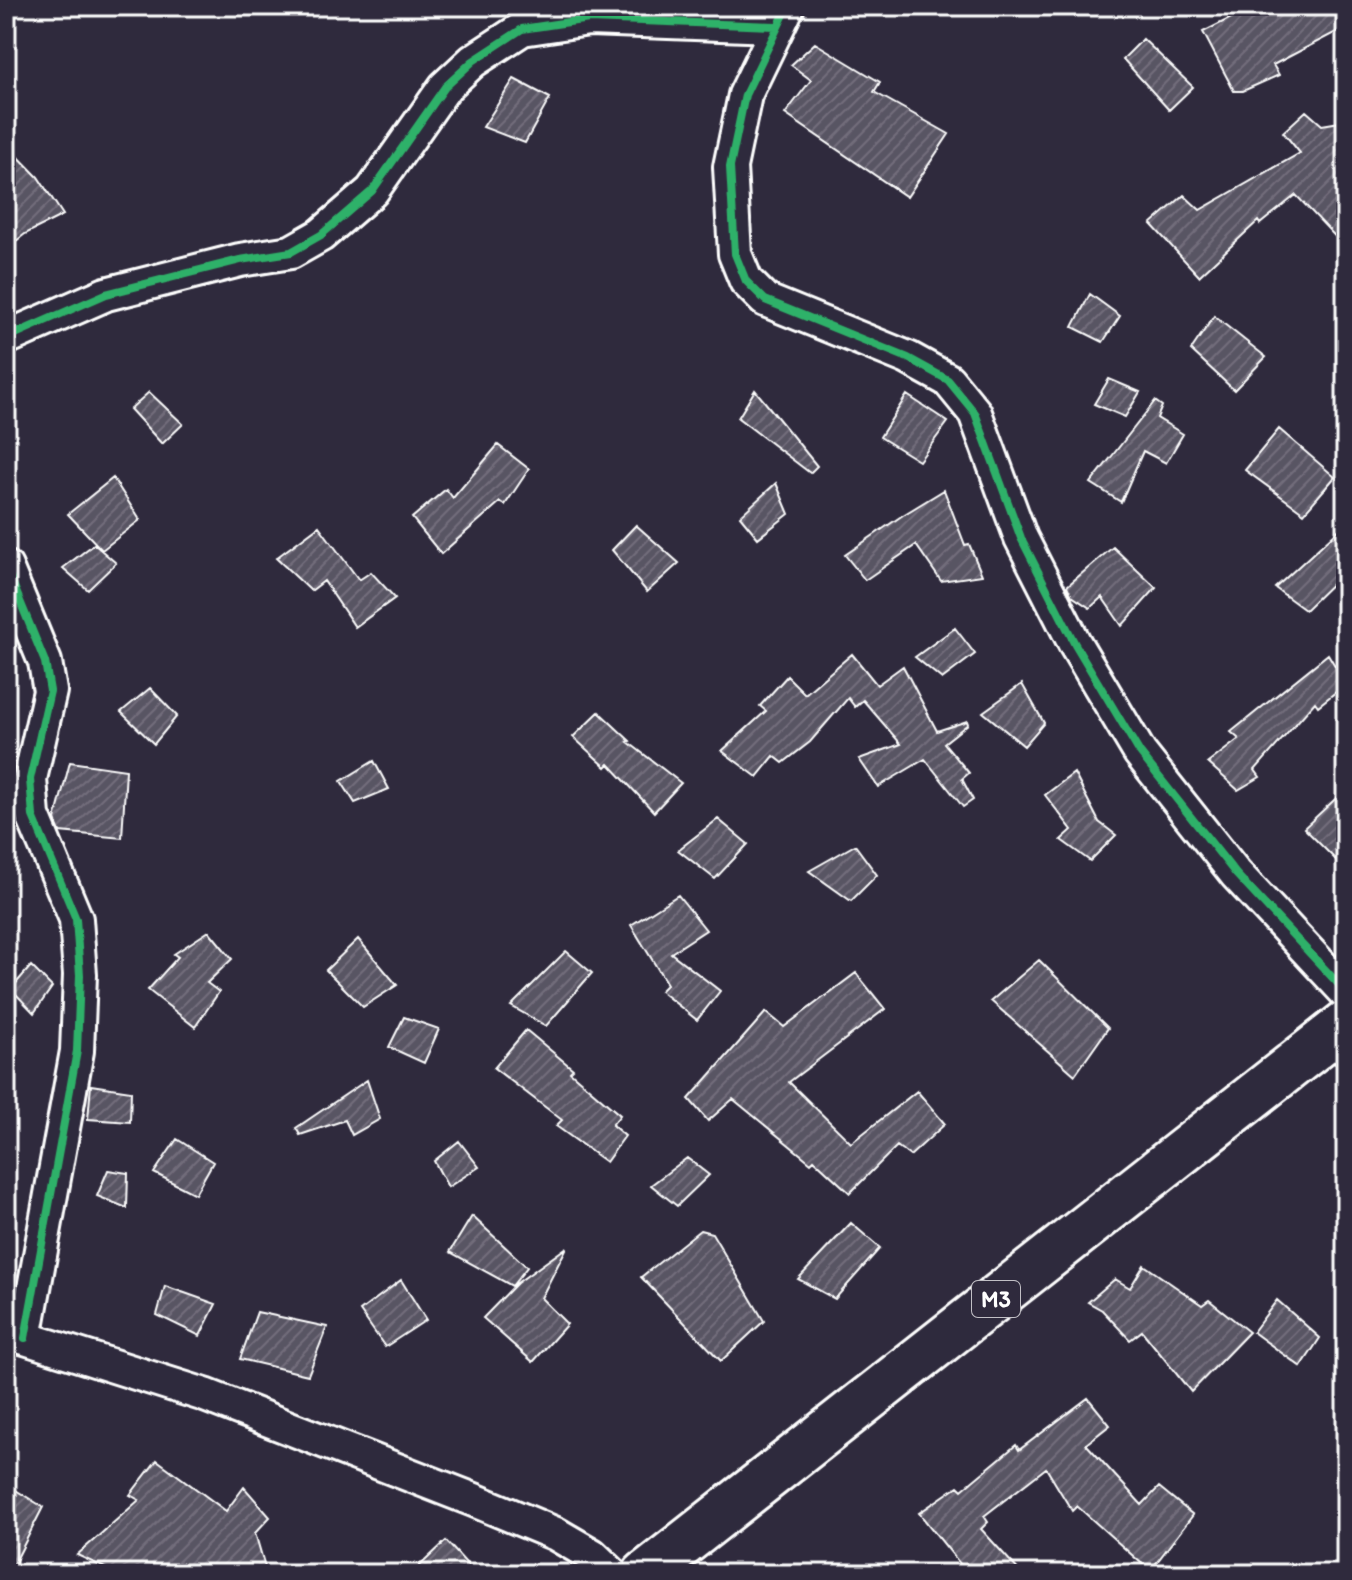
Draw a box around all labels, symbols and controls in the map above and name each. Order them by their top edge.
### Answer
road number: M3 [972,1281,1020,1317]

